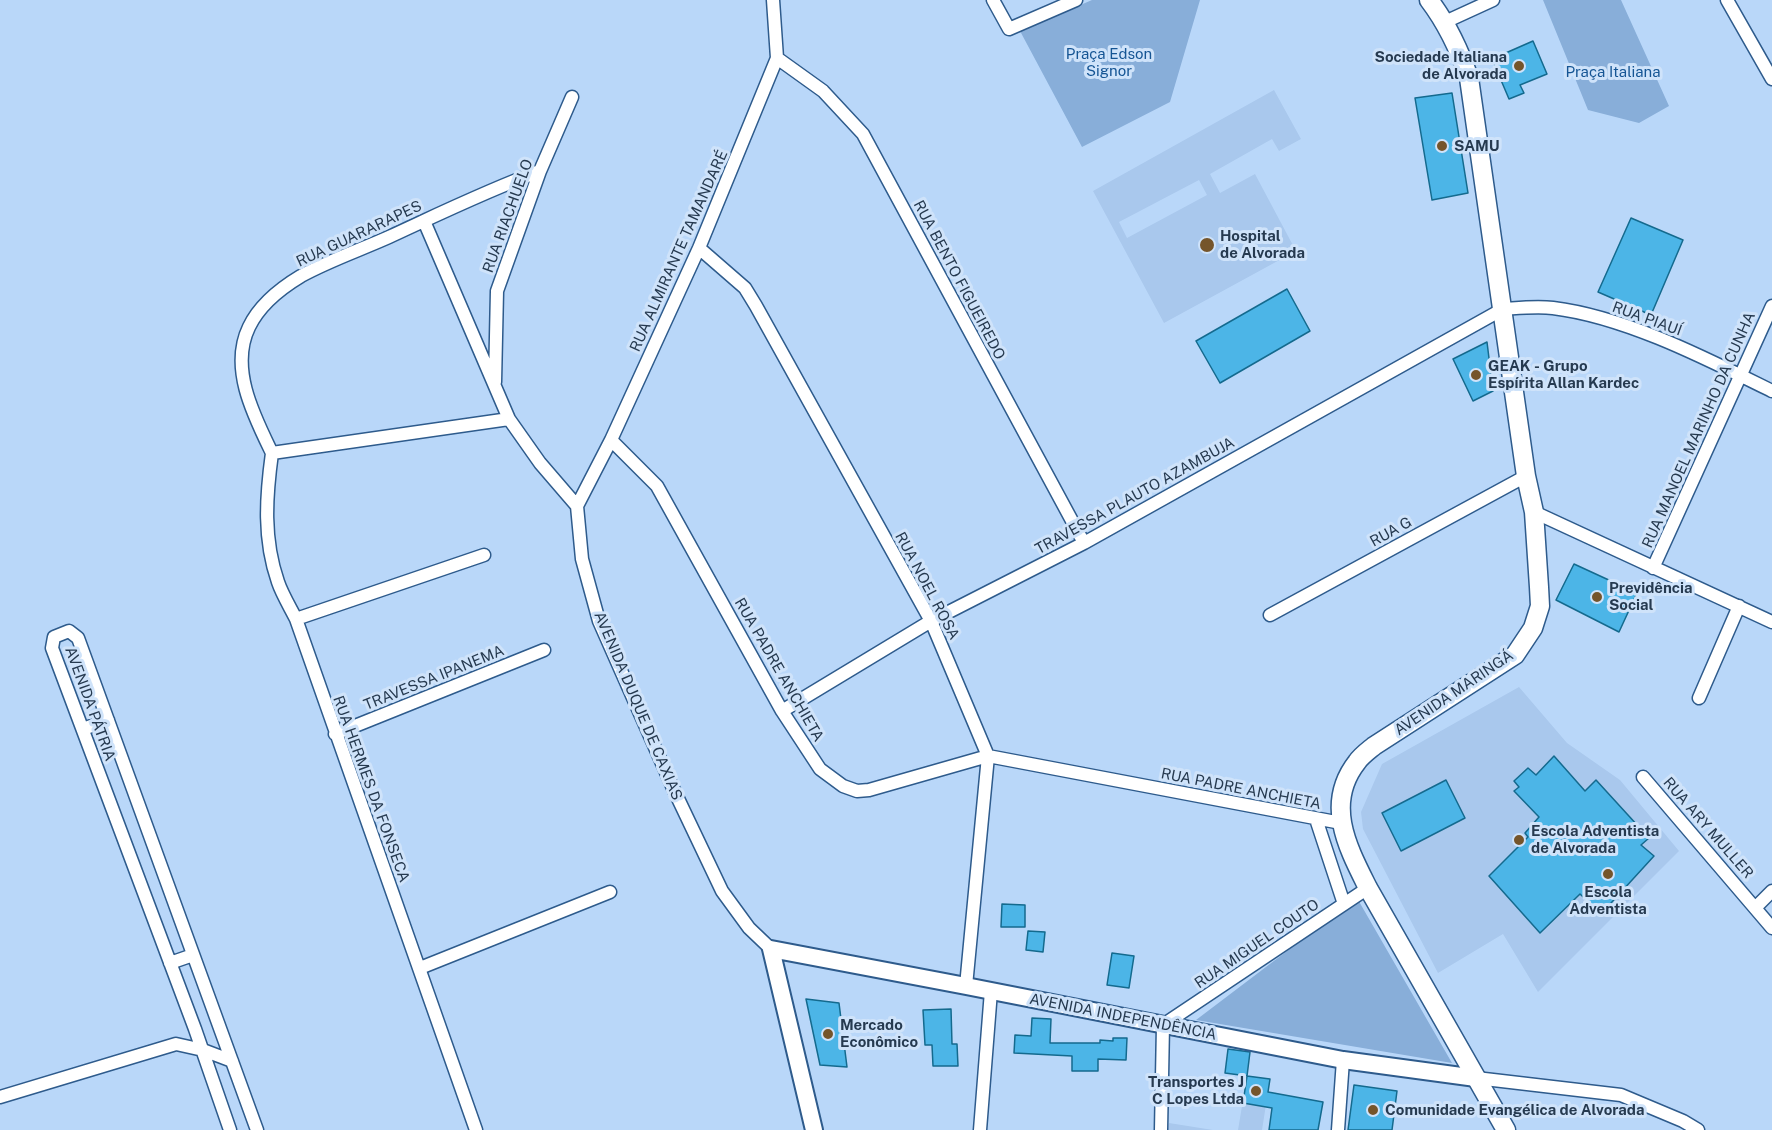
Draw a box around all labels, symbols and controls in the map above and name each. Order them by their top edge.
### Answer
park label: Praça Edson Signor [1066,45,1152,80]
place label: Sociedade Italiana de Alvorada [1375,48,1507,83]
marker: Sociedade Italiana de Alvorada [1512,59,1526,73]
park label: Praça Italiana [1565,63,1661,81]
place label: SAMU [1454,137,1500,155]
marker: SAMU [1435,139,1449,153]
street label: RUA ALMIRANTE TAMANDARÉ [626,148,732,354]
street label: RUA RIACHUELO [479,157,537,275]
street label: RUA GUARARAPES [293,197,425,271]
street label: RUA BENTO FIGUEIREDO [909,197,1009,363]
place label: Hospital de Alvorada [1220,227,1305,262]
marker: Hospital de Alvorada [1198,236,1216,254]
street label: RUA PIAUÍ [1610,298,1684,340]
street label: RUA MANOEL MARINHO DA CUNHA [1639,309,1759,551]
place label: GEAK - Grupo Espírita Allan Kardec [1488,357,1639,392]
marker: GEAK - Grupo Espírita Allan Kardec [1469,368,1483,382]
street label: TRAVESSA PLAUTO AZAMBUJA [1032,434,1238,558]
street label: RUA G [1367,513,1415,551]
street label: RUA NOEL ROSA [891,529,963,643]
place label: Previdência Social [1609,579,1693,614]
marker: Previdência Social [1590,590,1604,604]
street label: RUA PADRE ANCHIETA [731,595,827,745]
street label: AVENIDA DUQUE DE CAXIAS [590,609,686,803]
street label: TRAVESSA IPANEMA [361,642,507,714]
street label: AVENIDA PÁTRIA [61,644,119,764]
street label: AVENIDA MARINGÁ [1391,647,1517,739]
street label: RUA HERMES DA FONSECA [329,693,413,885]
street label: RUA PADRE ANCHIETA [1159,765,1323,813]
street label: RUA ARY MULLER [1659,774,1757,882]
place label: Escola Adventista de Alvorada [1531,822,1659,857]
marker: Escola Adventista de Alvorada [1512,833,1526,847]
marker: Escola Adventista [1601,867,1615,881]
place label: Escola Adventista [1569,883,1647,918]
street label: RUA MIGUEL COUTO [1191,896,1323,992]
street label: AVENIDA INDEPENDÊNCIA [1028,990,1218,1044]
place label: Mercado Econômico [840,1016,918,1051]
marker: Mercado Econômico [821,1027,835,1041]
place label: Transportes J C Lopes Ltda [1148,1073,1244,1108]
marker: Transportes J C Lopes Ltda [1249,1084,1263,1098]
place label: Comunidade Evangélica de Alvorada [1385,1101,1644,1119]
marker: Comunidade Evangélica de Alvorada [1366,1103,1380,1117]

